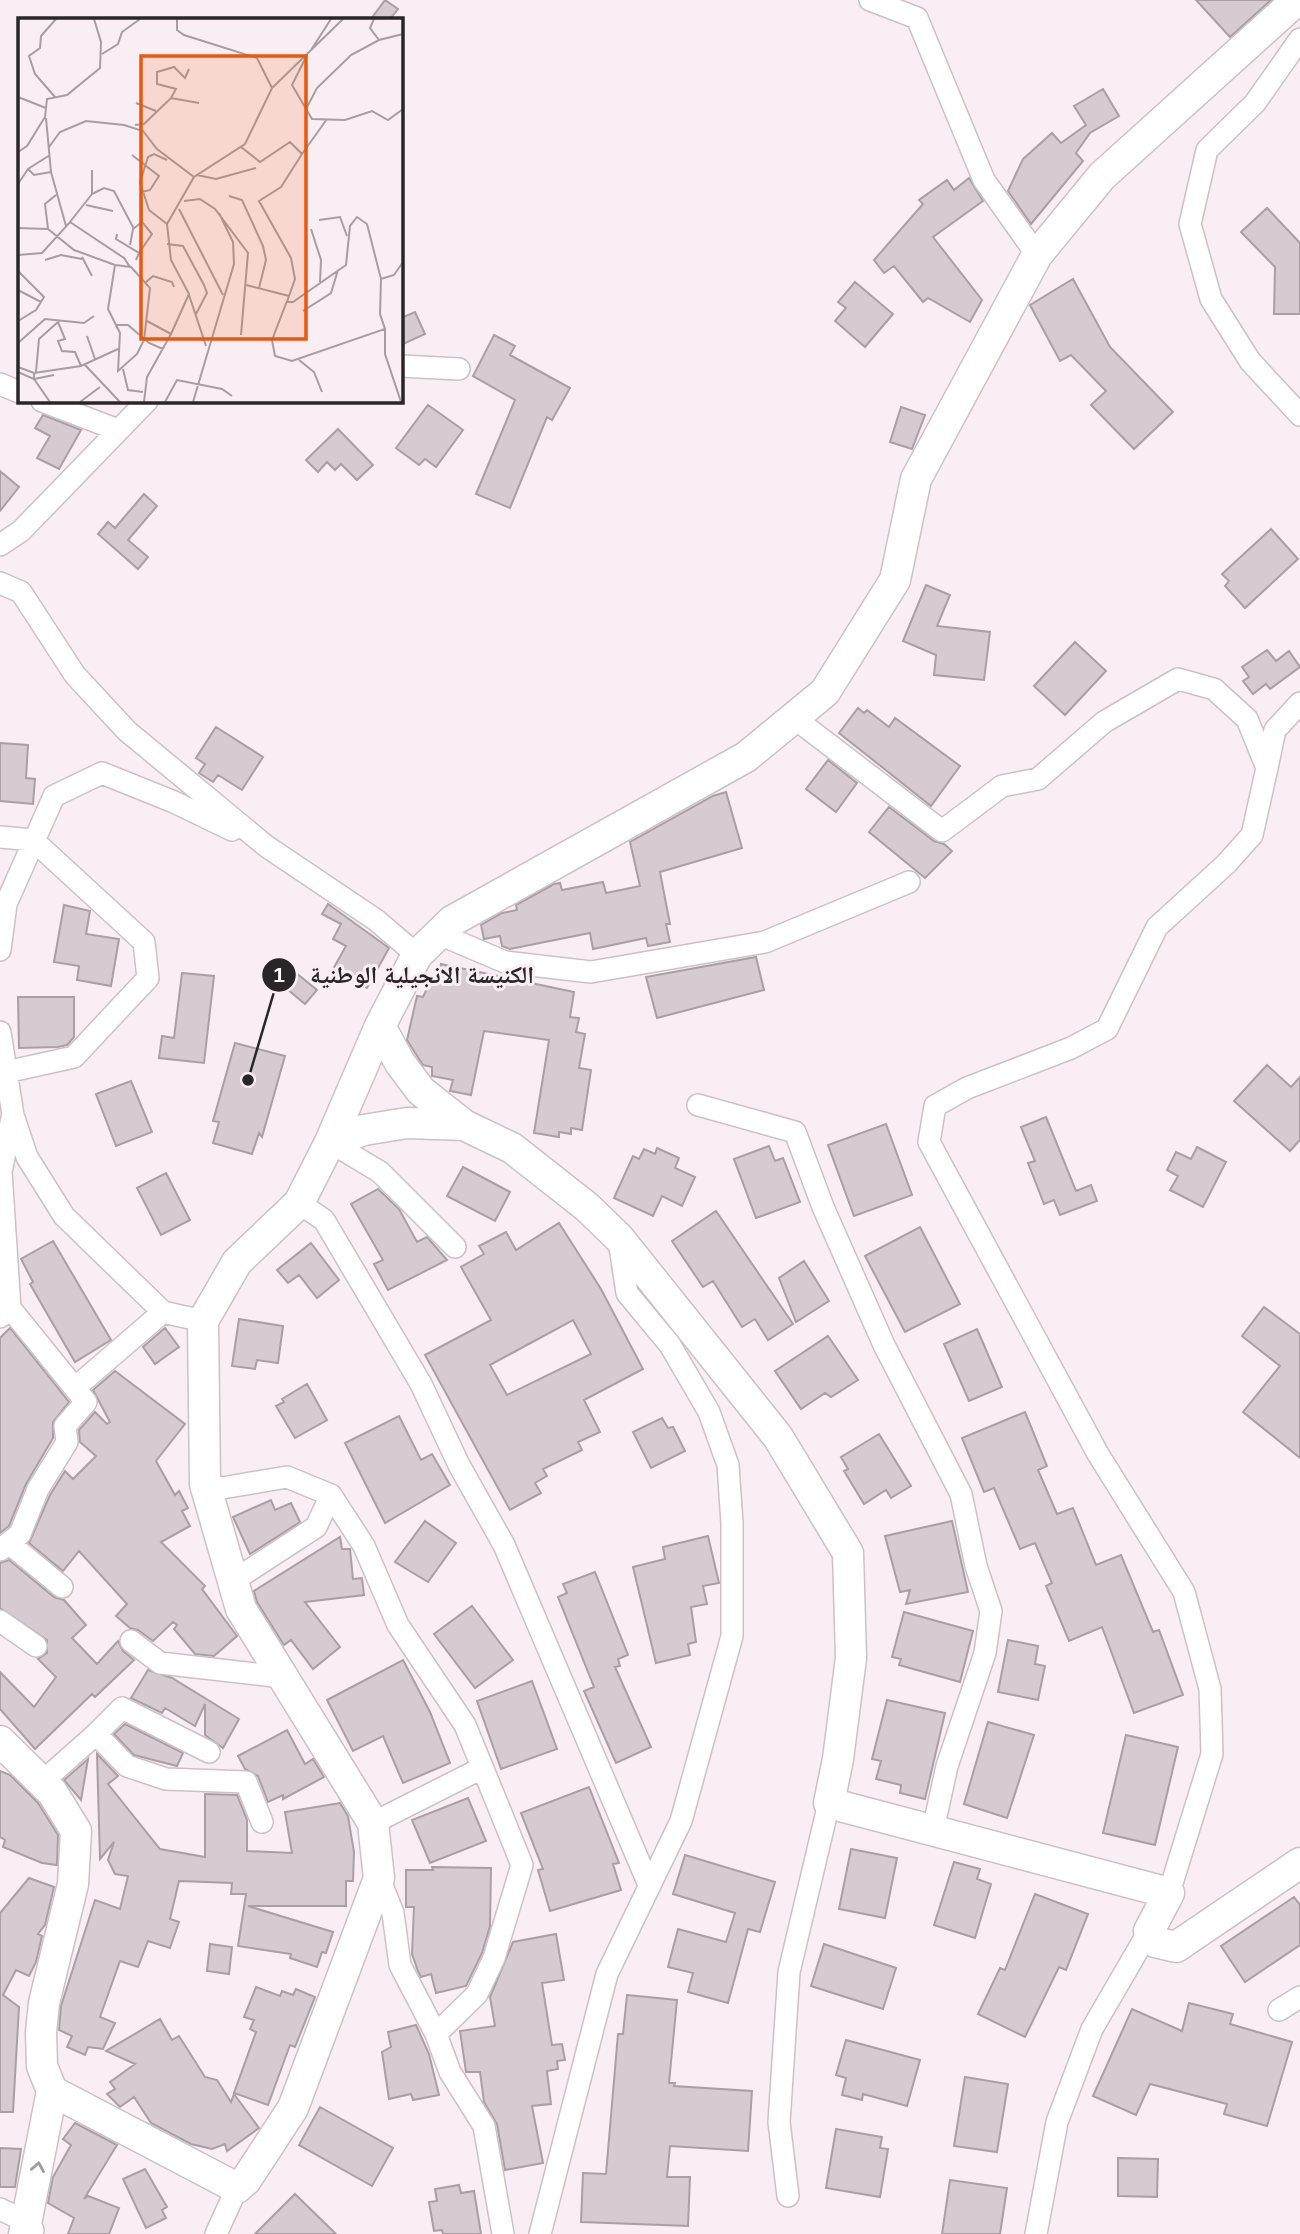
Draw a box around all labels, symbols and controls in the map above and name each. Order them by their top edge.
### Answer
inset map [18,18,402,402]
callout: الكنيسة الانجيلية الوطنية [261,952,548,997]
text: الكنيسة الانجيلية الوطنية [310,961,534,989]
text: 1 [273,963,285,986]
one-way arrow [30,2161,45,2173]

